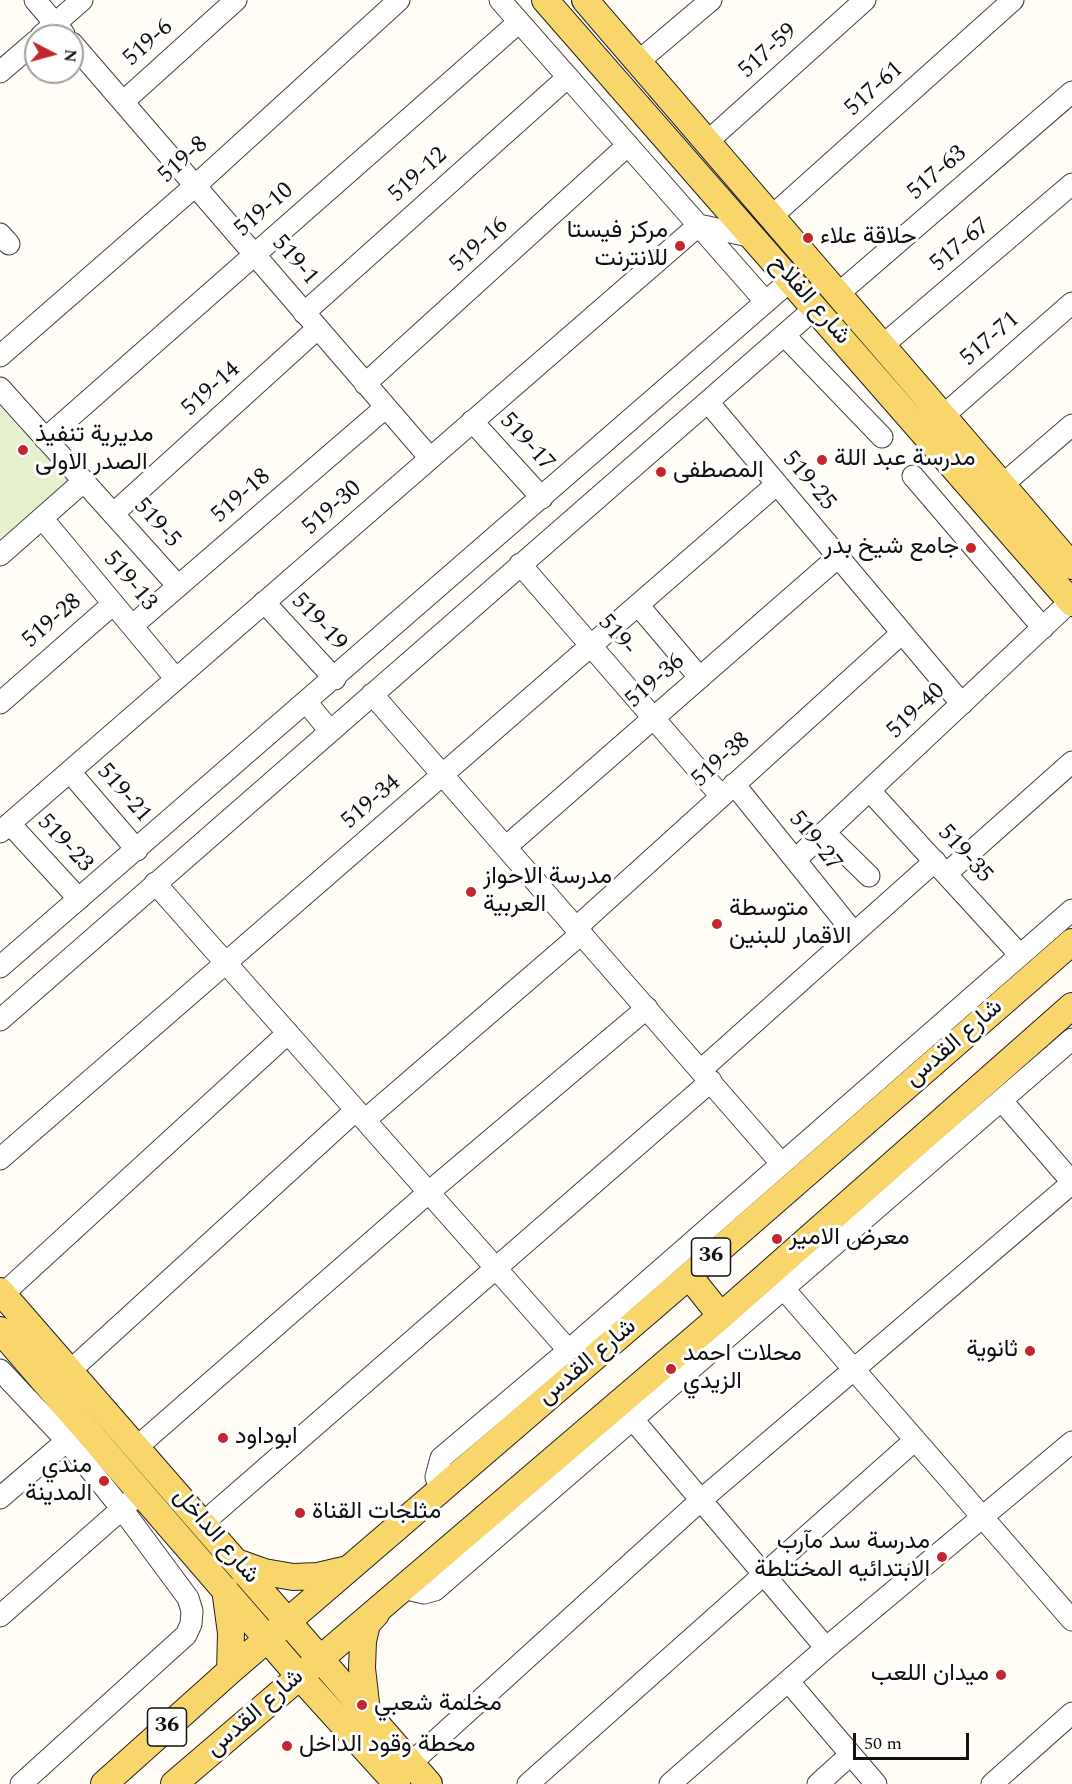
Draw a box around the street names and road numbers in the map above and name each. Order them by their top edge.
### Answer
street label: 519-6 [118,14,180,74]
street label: 517-59 [734,18,804,86]
street label: 517-61 [840,56,910,124]
street label: 519-8 [153,131,215,191]
street label: 517-63 [903,140,973,208]
street label: 519-12 [384,142,454,210]
street label: 519-10 [230,177,300,245]
street label: 519-16 [445,212,515,280]
street label: 517-67 [925,213,997,279]
street label: 519-1 [264,230,324,292]
street label: شارع الفلاح [762,250,856,352]
street label: 517-71 [956,306,1026,374]
street label: 519-14 [177,356,247,424]
street label: 519-17 [492,408,560,478]
street label: 519-25 [775,446,841,518]
street label: 519-18 [207,463,277,531]
street label: 519-30 [298,475,368,543]
street label: 519-5 [126,493,186,555]
street label: 519-13 [96,546,162,618]
street label: 519-28 [18,588,88,656]
street label: 519-19 [284,588,352,658]
street label: 519- [590,610,642,662]
street label: 519-36 [621,648,691,716]
street label: 519-40 [882,678,952,746]
street label: 519-38 [687,727,757,795]
street label: 519-21 [89,759,157,829]
street label: 519-34 [337,769,407,837]
street label: 519-27 [781,806,847,878]
street label: 519-23 [30,809,98,879]
street label: 519-35 [930,820,998,890]
street label: شارع القدس [900,994,1010,1094]
road number: 36 [692,1238,730,1276]
street label: شارع القدس [533,1313,643,1413]
street label: شارع الداخل [166,1483,264,1591]
street label: شارع القدس [201,1664,311,1764]
road number: 36 [148,1708,186,1746]

